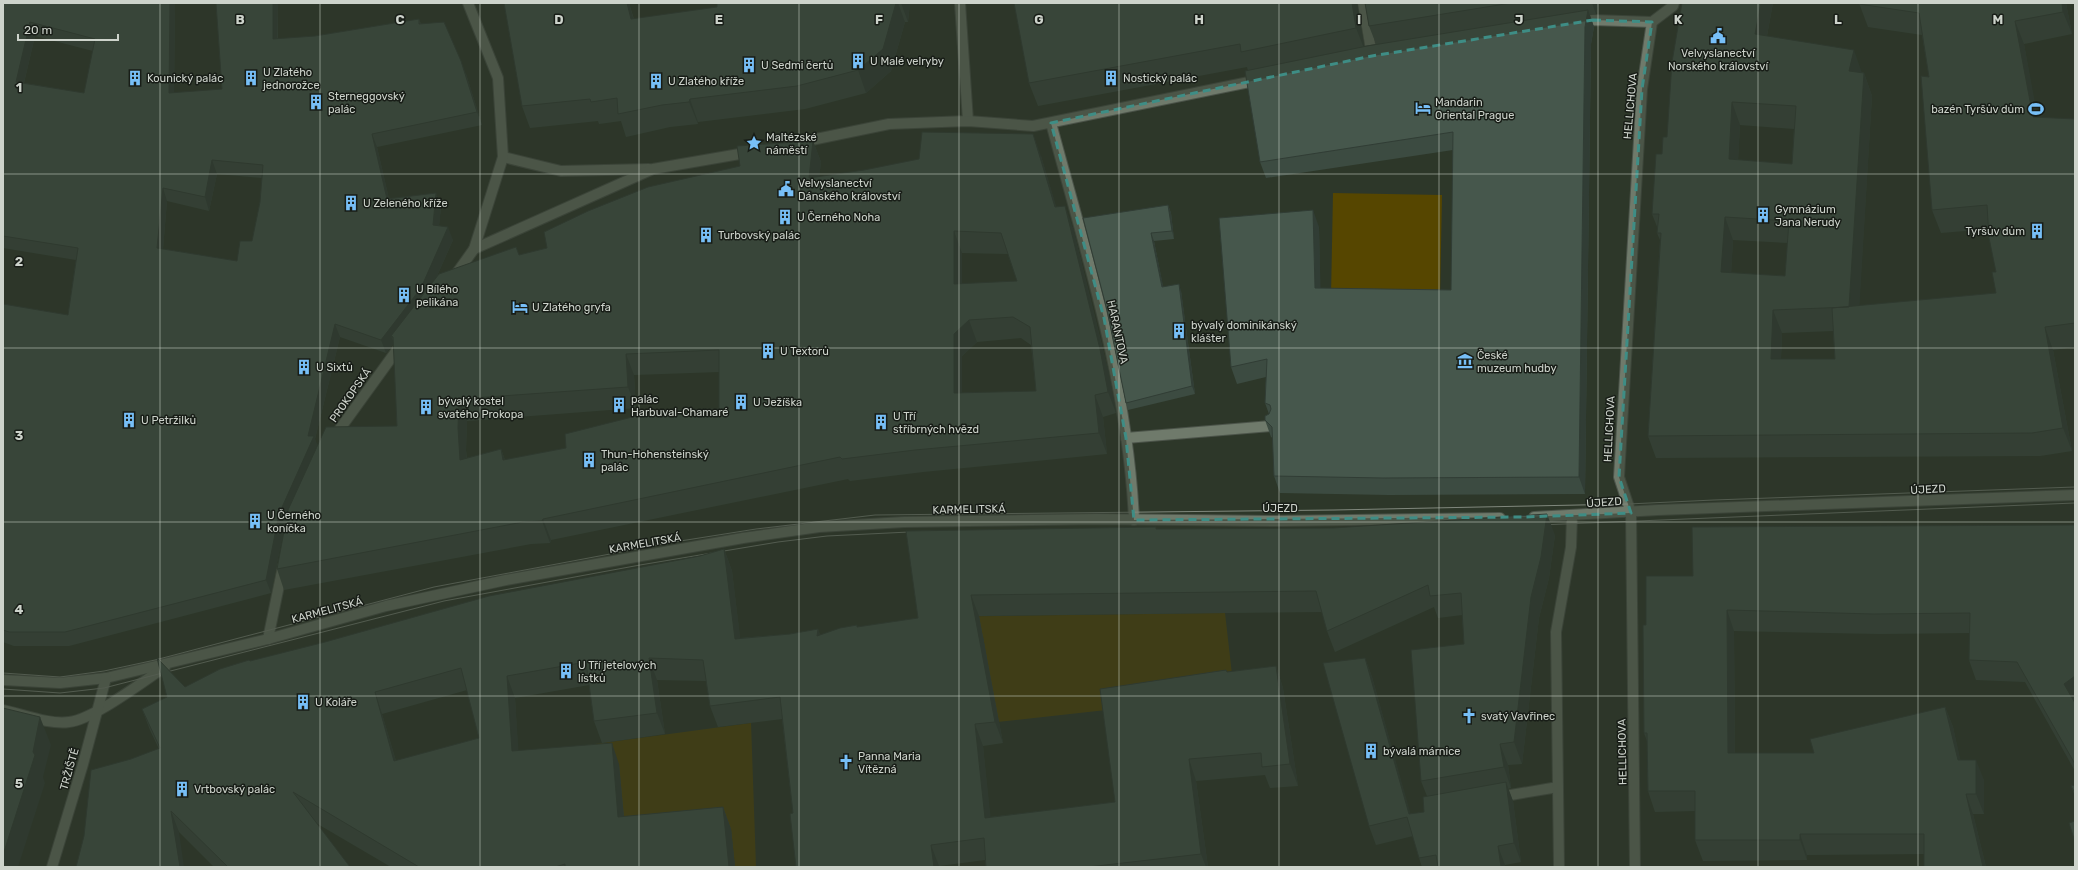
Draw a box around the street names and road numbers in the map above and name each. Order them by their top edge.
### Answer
street label: HELLICHOVA [1621,72,1640,140]
street label: HARANTOVA [1104,299,1131,366]
street label: PROKOPSKÁ [327,365,374,425]
street label: HELLICHOVA [1601,395,1618,463]
street label: ÚJEZD [1910,482,1946,497]
street label: ÚJEZD [1586,495,1622,510]
street label: KARMELITSKÁ [932,502,1006,517]
street label: ÚJEZD [1262,502,1298,515]
street label: KARMELITSKÁ [608,531,683,556]
street label: KARMELITSKÁ [290,595,365,626]
street label: HELLICHOVA [1615,718,1630,785]
street label: TRŽIŠTĚ [57,746,82,792]

